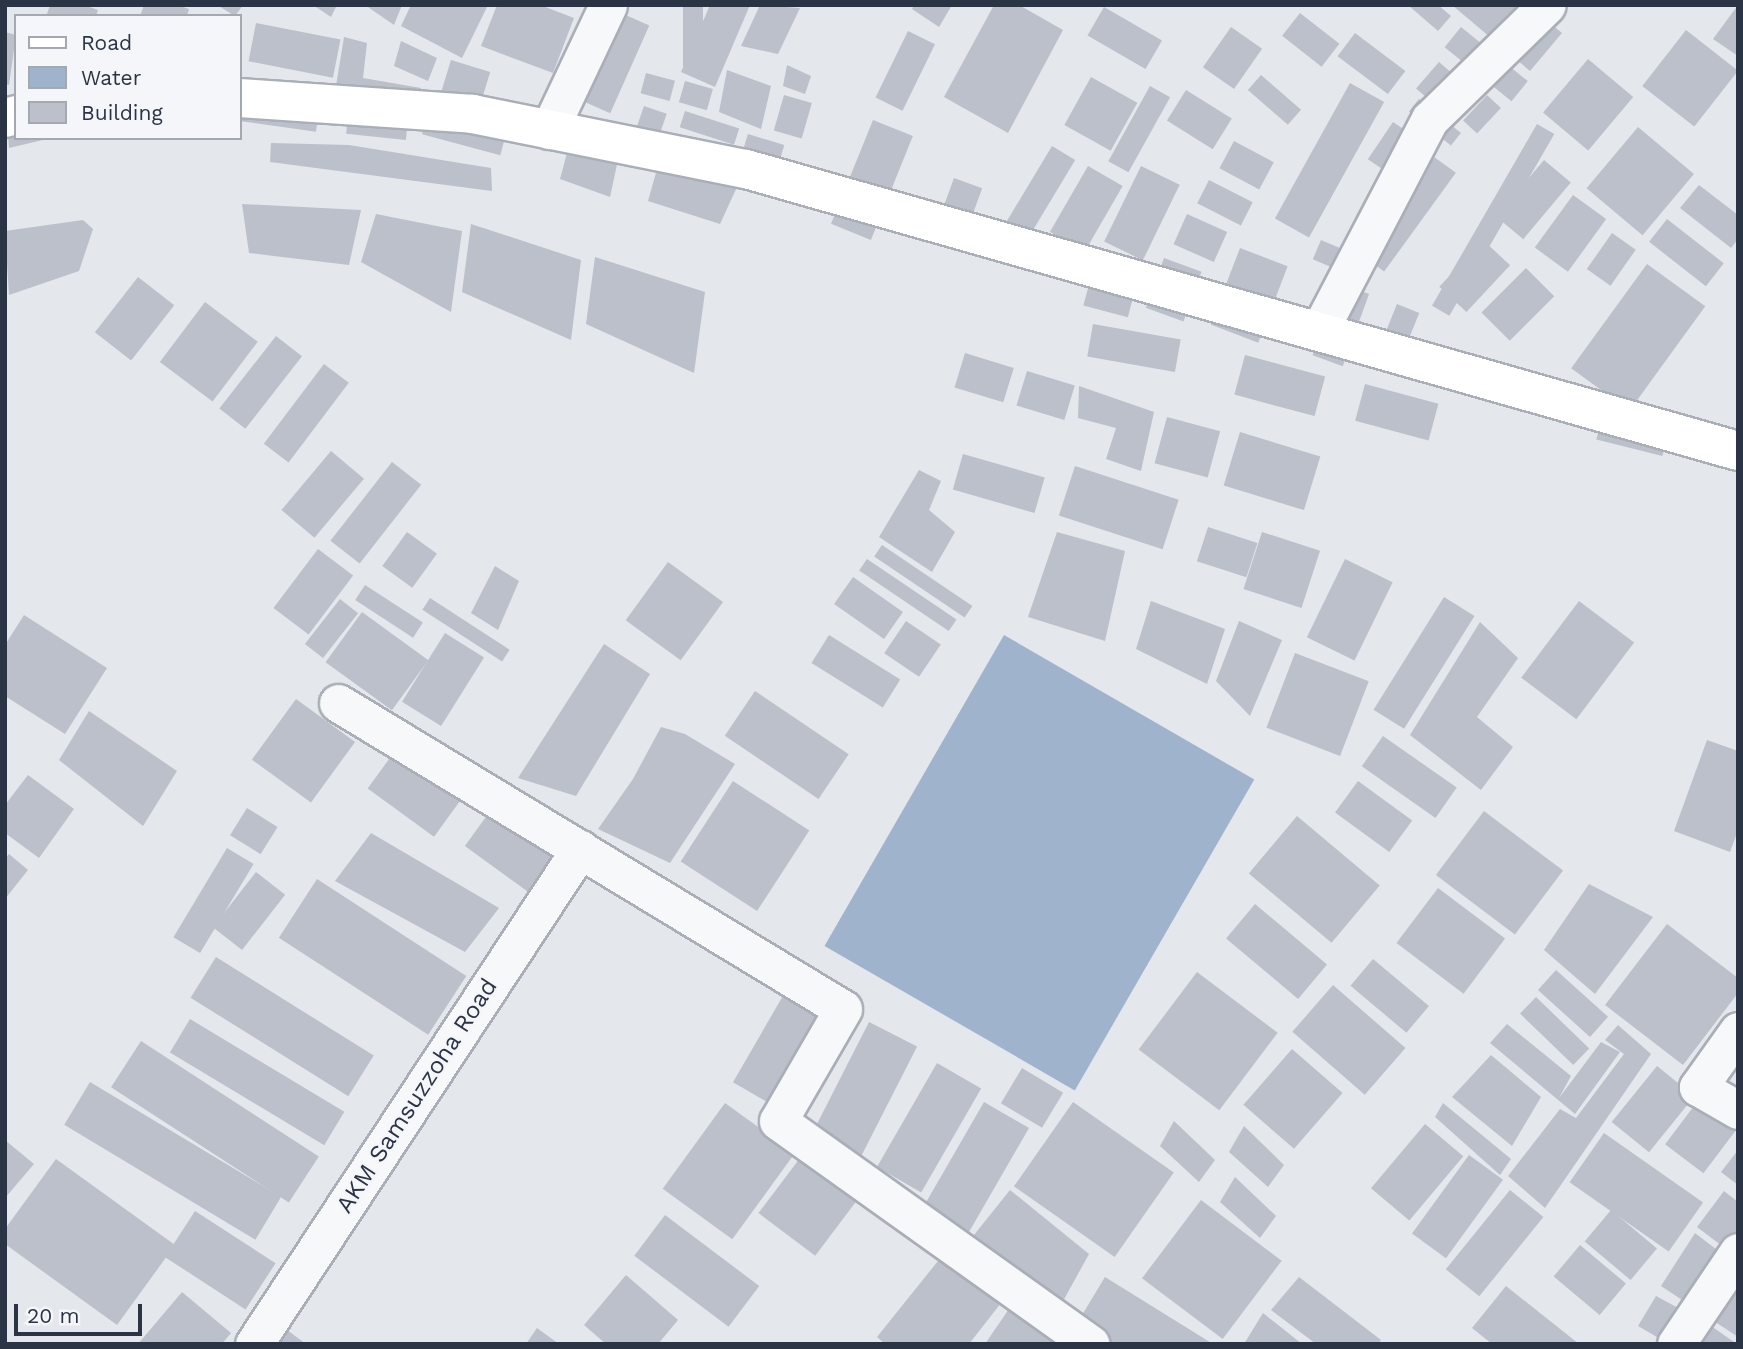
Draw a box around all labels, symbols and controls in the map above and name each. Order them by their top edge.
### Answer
legend [14,14,242,140]
text: Road [81,30,132,55]
text: Water [81,65,141,90]
text: Building [81,100,163,125]
street label: AKM Samsuzzoha Road [330,973,504,1219]
scale bar [18,1290,145,1334]
text: 20 m [27,1303,79,1328]

